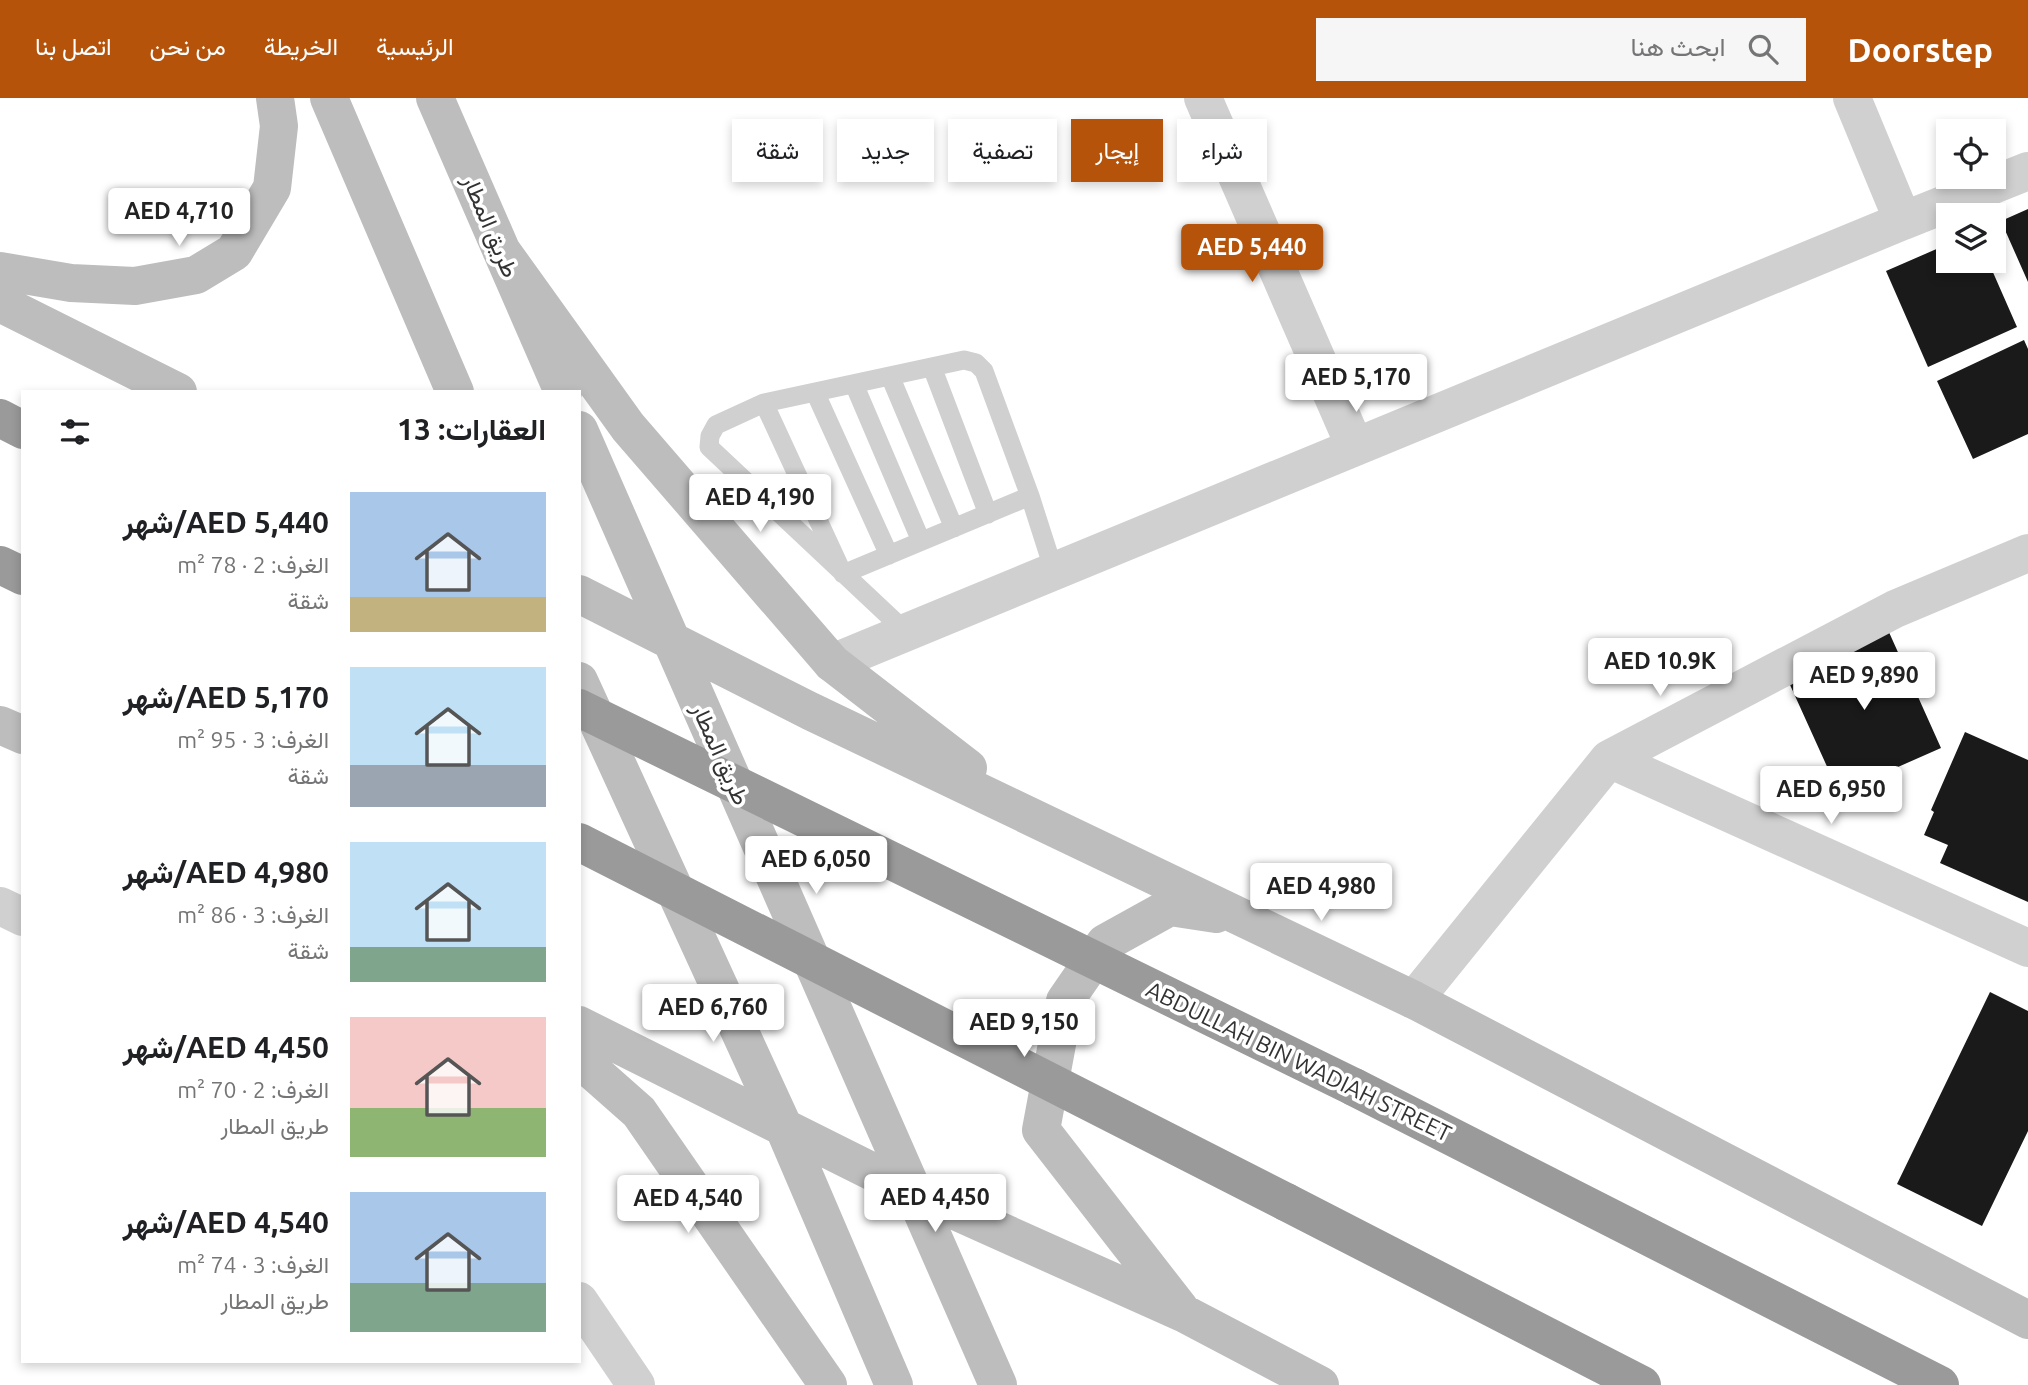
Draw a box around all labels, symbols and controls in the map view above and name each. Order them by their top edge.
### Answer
search box [1316,18,1806,81]
icon: search [1744,30,1782,68]
text: Doorstep [1848,31,1993,68]
text: ابحث هنا [1630,32,1726,61]
text: اتصل بنا [35,33,112,60]
text: من نحن [150,33,226,60]
text: الخريطة [264,33,338,60]
text: الرئيسية [376,33,454,60]
chip: شقة [732,119,823,182]
chip: جديد [837,119,934,182]
chip: تصفية [948,119,1057,182]
chip: إيجار [1071,119,1163,182]
chip: شراء [1177,119,1267,182]
map controls [1936,119,2006,273]
button: locate [1936,119,2006,189]
street label: طريق المطار [455,170,524,282]
pin: AED 4,710 [99,188,259,248]
text: AED 4,710 [124,198,234,223]
button: layers [1936,203,2006,273]
pin: AED 5,440 [1172,225,1332,284]
text: AED 5,440 [1197,234,1307,259]
pin: AED 5,170 [1276,354,1436,414]
text: AED 5,170 [1301,364,1411,389]
text: العقارات: 13 [397,412,546,446]
icon: filters [56,413,94,451]
pin: AED 4,190 [680,474,840,534]
text: AED 4,190 [705,484,815,509]
text: AED 5,440/شهر [123,505,329,539]
icon: home [406,520,490,604]
text: الغرف: 2 · 78 m² [177,552,329,577]
text: شقة [287,588,329,613]
pin: AED 10.9K [1580,638,1740,698]
text: AED 10.9K [1604,648,1716,673]
pin: AED 9,890 [1784,652,1944,712]
text: AED 9,890 [1809,662,1919,687]
text: AED 5,170/شهر [123,680,329,714]
icon: home [406,695,490,779]
street label: طريق المطار [684,698,755,810]
text: الغرف: 3 · 95 m² [177,727,329,752]
text: شقة [287,763,329,788]
pin: AED 6,950 [1751,766,1911,826]
text: AED 6,950 [1776,776,1886,801]
pin: AED 6,050 [736,836,896,896]
text: AED 6,050 [761,846,871,871]
text: AED 4,980/شهر [123,855,329,889]
pin: AED 4,980 [1241,864,1401,923]
icon: home [406,870,490,954]
text: AED 4,980 [1266,873,1376,898]
text: الغرف: 3 · 86 m² [177,902,329,927]
text: شقة [287,938,329,963]
street label: ABDULLAH BIN WADIAH STREET [1142,976,1456,1146]
pin: AED 6,760 [633,984,793,1044]
text: AED 6,760 [658,994,768,1019]
pin: AED 9,150 [944,1000,1104,1059]
text: AED 9,150 [969,1009,1079,1034]
text: AED 4,450/شهر [123,1030,329,1064]
icon: home [406,1045,490,1129]
text: الغرف: 2 · 70 m² [177,1077,329,1102]
text: طريق المطار [220,1113,329,1138]
pin: AED 4,450 [855,1174,1015,1234]
pin: AED 4,540 [608,1176,768,1235]
text: AED 4,450 [880,1184,990,1209]
text: AED 4,540 [633,1185,743,1210]
text: AED 4,540/شهر [123,1205,329,1239]
icon: home [406,1220,490,1304]
text: الغرف: 3 · 74 m² [177,1252,329,1277]
text: طريق المطار [220,1288,329,1313]

